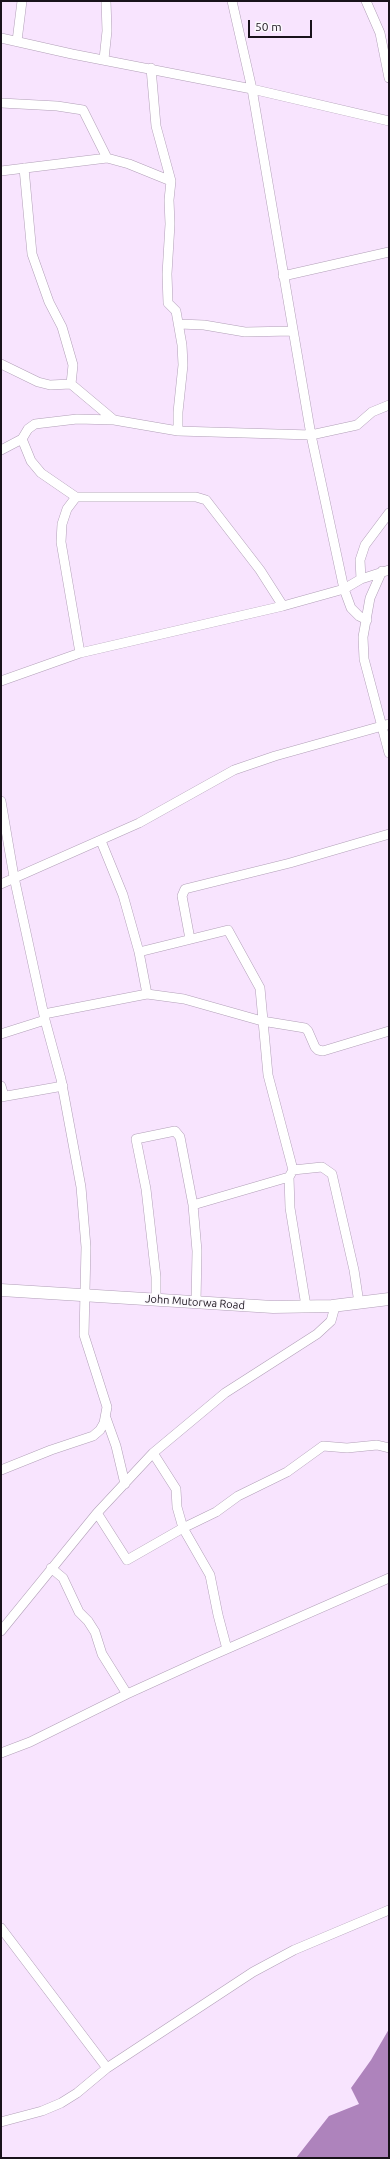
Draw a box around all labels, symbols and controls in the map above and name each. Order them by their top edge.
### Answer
scale bar [250,12,314,38]
text: 50 m [255,20,282,33]
street label: John Mutorwa Road [145,1292,245,1312]

